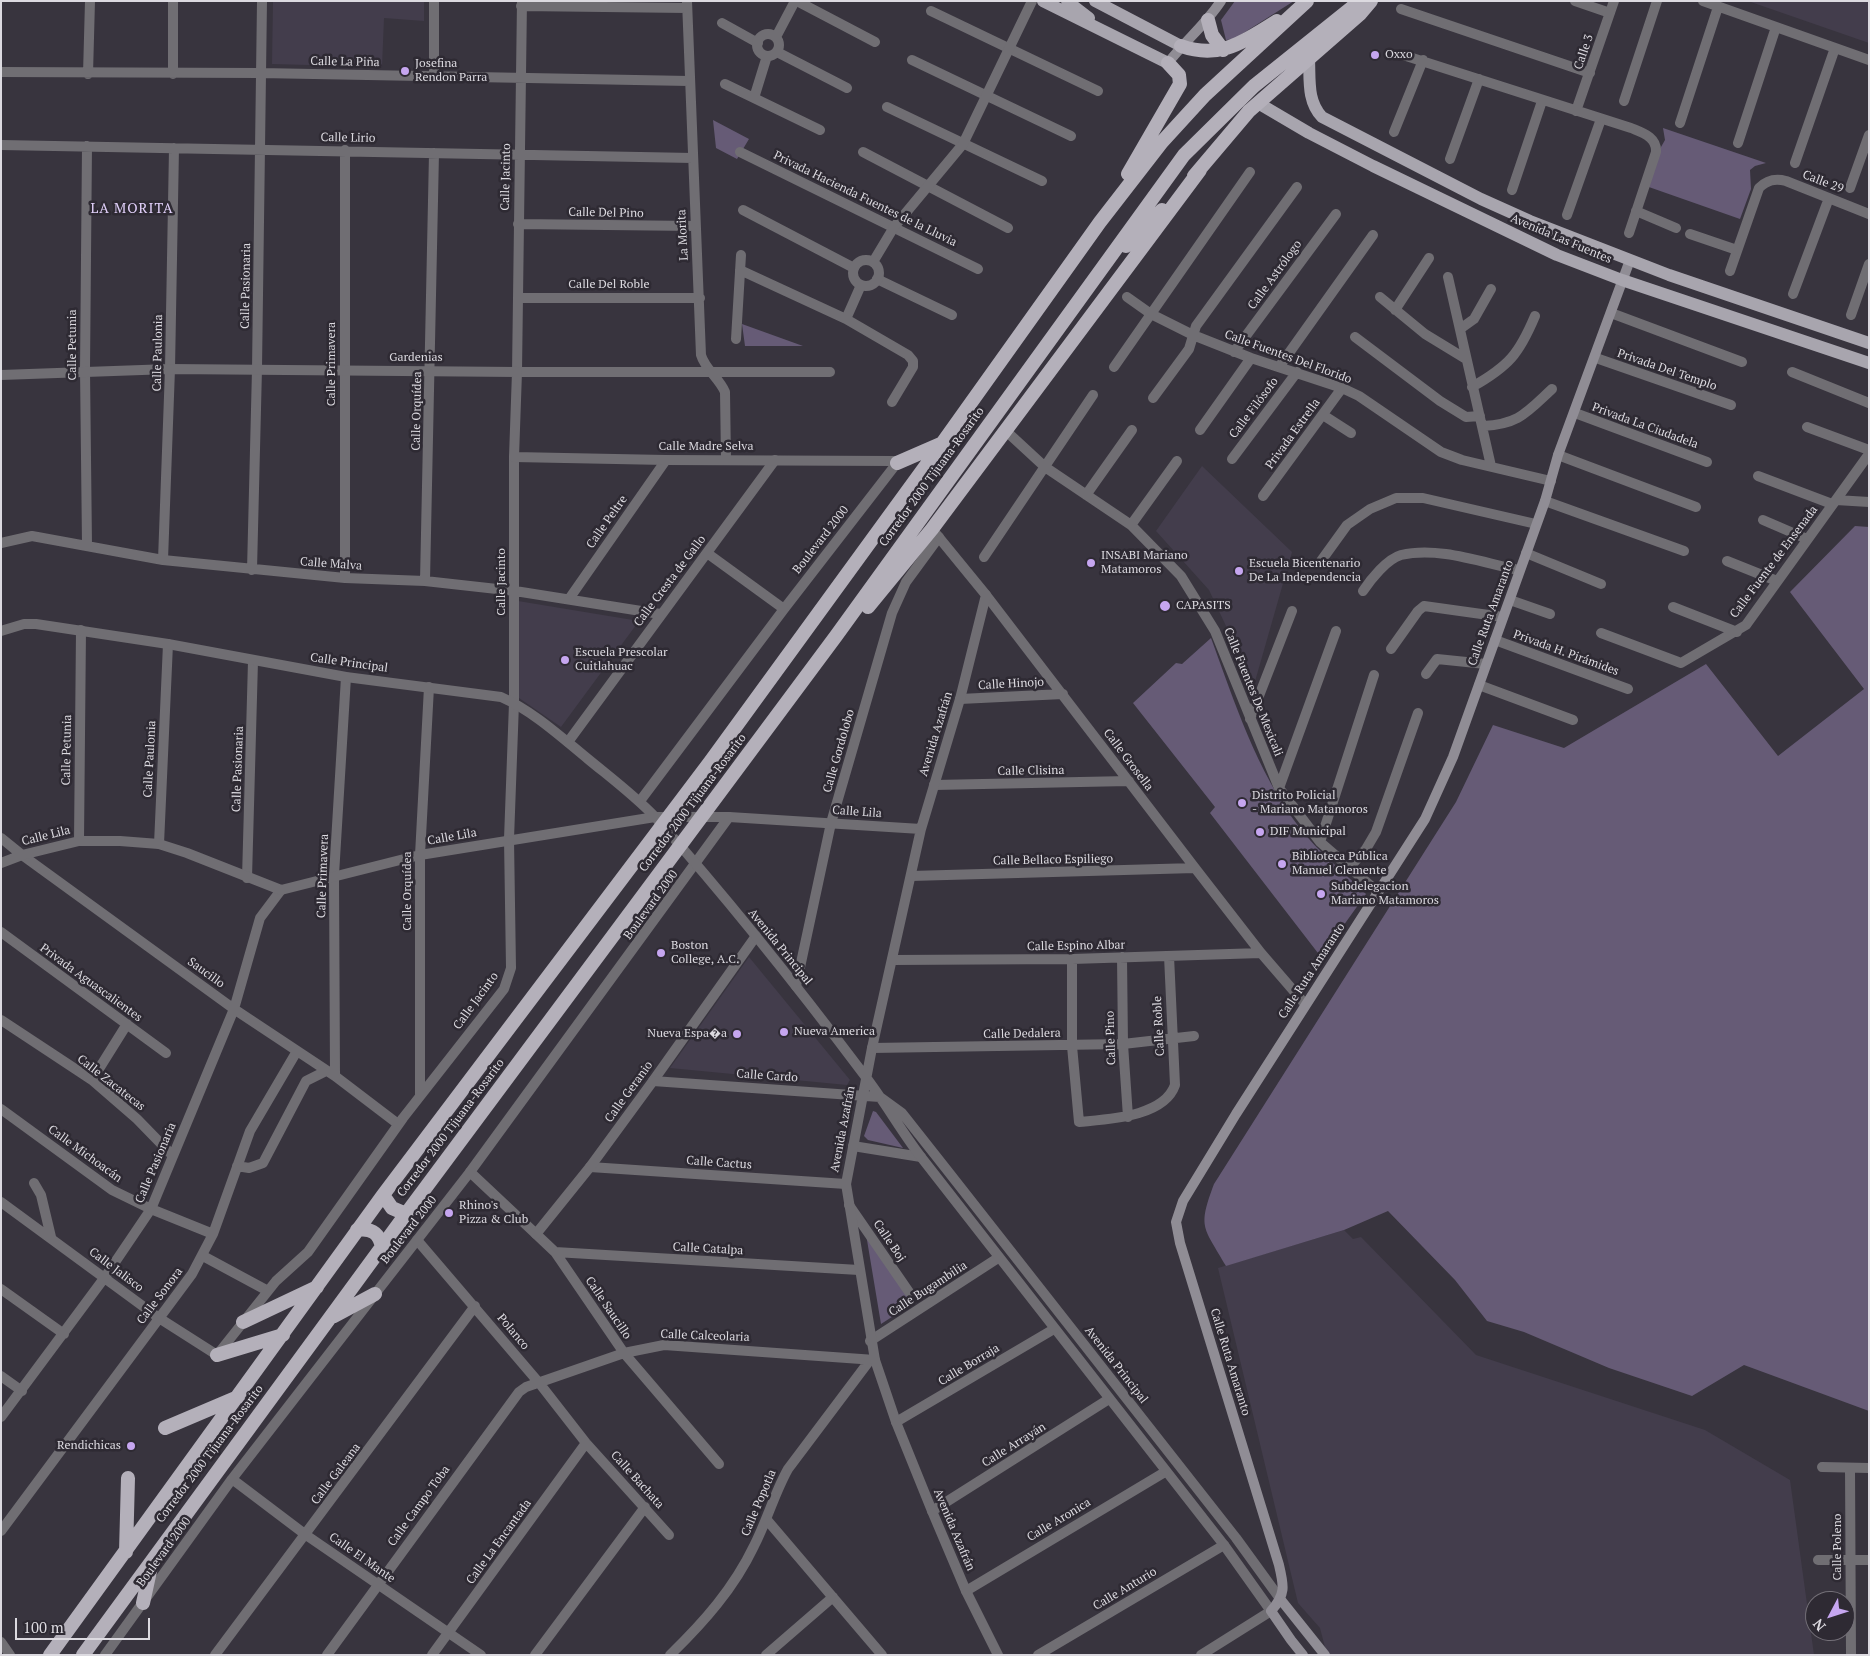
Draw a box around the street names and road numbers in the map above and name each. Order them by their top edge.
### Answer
street label: Calle 3 [1571,32,1597,72]
street label: Calle La Piña [310,54,380,70]
street label: Calle Lirio [320,130,376,146]
street label: Calle Jacinto [498,143,514,211]
street label: Privada Hacienda Fuentes de la Lluvia [771,148,959,250]
street label: Calle 29 [1800,168,1846,196]
street label: Calle Del Pino [568,205,644,221]
street label: La Morita [674,209,692,261]
street label: Avenida Las Fuentes [1508,211,1614,267]
street label: Calle Astrólogo [1245,237,1305,313]
street label: Calle Pasionaria [238,243,254,329]
street label: Calle Del Roble [568,278,650,292]
street label: Calle Petunia [66,310,80,380]
street label: Calle Paulonia [150,314,166,392]
street label: Calle Primavera [325,322,339,406]
street label: Calle Fuentes Del Florido [1222,327,1354,387]
street label: Privada Del Templo [1615,346,1719,394]
street label: Gardenias [389,351,443,365]
street label: Calle Orquídea [409,371,425,451]
street label: Calle Filósofo [1226,375,1282,441]
street label: Privada Estrella [1263,396,1323,472]
street label: Privada La Ciudadela [1590,400,1700,452]
street label: Corredor 2000 Tijuana-Rosarito [877,404,987,550]
street label: Calle Madre Selva [659,440,753,454]
street label: Calle Peltre [583,493,631,551]
street label: Boulevard 2000 [790,503,852,577]
street label: Calle Fuente de Ensenada [1727,503,1821,621]
street label: Calle Cresta de Gallo [631,532,709,630]
street label: Calle Jacinto [495,548,509,616]
street label: Calle Malva [299,555,363,573]
street label: Calle Ruta Amaranto [1465,558,1517,668]
street label: Calle Fuentes De Mexicali [1221,626,1285,758]
street label: Privada H. Pirámides [1511,627,1621,679]
street label: Calle Principal [309,650,389,676]
street label: Calle Hinojo [978,675,1044,693]
street label: Avenida Azafrán [916,690,956,778]
street label: Calle Gordolobo [820,708,858,794]
street label: Calle Petunia [59,714,75,786]
street label: Calle Paulonia [141,720,159,798]
street label: Calle Pasionaria [229,726,247,812]
street label: Calle Grosella [1100,726,1156,794]
street label: Corredor 2000 Tijuana-Rosarito [636,731,750,875]
street label: Calle Clisina [997,763,1065,779]
street label: Calle Lila [832,803,882,821]
street label: Calle Lila [20,823,72,849]
street label: Calle Lila [426,826,478,848]
street label: Calle Primavera [314,834,332,918]
street label: Calle Orquídea [401,851,415,931]
street label: Calle Bellaco Espiliego [993,852,1113,868]
street label: Boulevard 2000 [621,867,681,943]
street label: Avenida Principal [745,906,815,988]
street label: Calle Ruta Amaranto [1276,920,1348,1022]
street label: Calle Espino Albar [1027,938,1125,954]
street label: Privada Aguascalientes [37,941,145,1025]
street label: Saucillo [185,955,227,991]
street label: Calle Jacinto [450,969,502,1033]
street label: Calle Roble [1150,996,1168,1056]
street label: Calle Pino [1103,1011,1119,1065]
street label: Calle Dedalera [983,1026,1061,1042]
street label: Calle Zacatecas [74,1052,148,1114]
street label: Corredor 2000 Tijuana-Rosarito [394,1056,508,1200]
street label: Calle Geranio [602,1059,656,1125]
street label: Calle Cardo [736,1067,798,1085]
street label: Avenida Azafrán [828,1085,858,1173]
street label: Calle Pasionaria [133,1121,179,1205]
street label: Calle Michoacán [45,1122,125,1186]
street label: Calle Cactus [686,1154,752,1172]
street label: Boulevard 2000 [378,1193,440,1267]
street label: Calle Boj [870,1217,908,1265]
street label: Calle Catalpa [672,1240,744,1258]
street label: Calle Jalisco [86,1245,146,1295]
street label: Calle Bugambilia [886,1258,970,1320]
street label: Calle Sonora [134,1265,186,1327]
street label: Calle Saucillo [582,1274,634,1342]
street label: Calle Ruta Amaranto [1207,1307,1253,1417]
street label: Polanco [494,1311,532,1353]
street label: Avenida Principal [1081,1324,1151,1406]
street label: Calle Calceolaria [660,1327,750,1345]
street label: Calle Borraja [936,1341,1002,1389]
street label: Corredor 2000 Tijuana-Rosarito [153,1382,267,1526]
street label: Calle Arrayán [979,1420,1049,1470]
street label: Calle Galeana [308,1440,364,1508]
street label: Calle Bachata [607,1448,667,1512]
street label: Calle Campo Toba [385,1463,453,1549]
street label: Calle Popotla [739,1468,779,1538]
street label: Avenida Azafrán [930,1487,978,1573]
street label: Calle Aronica [1025,1495,1093,1545]
street label: Calle La Encantada [463,1497,535,1587]
street label: Boulevard 2000 [134,1514,194,1590]
street label: Calle Poleno [1831,1514,1845,1580]
street label: Calle El Mante [326,1530,398,1586]
street label: Calle Anturio [1091,1564,1159,1614]

